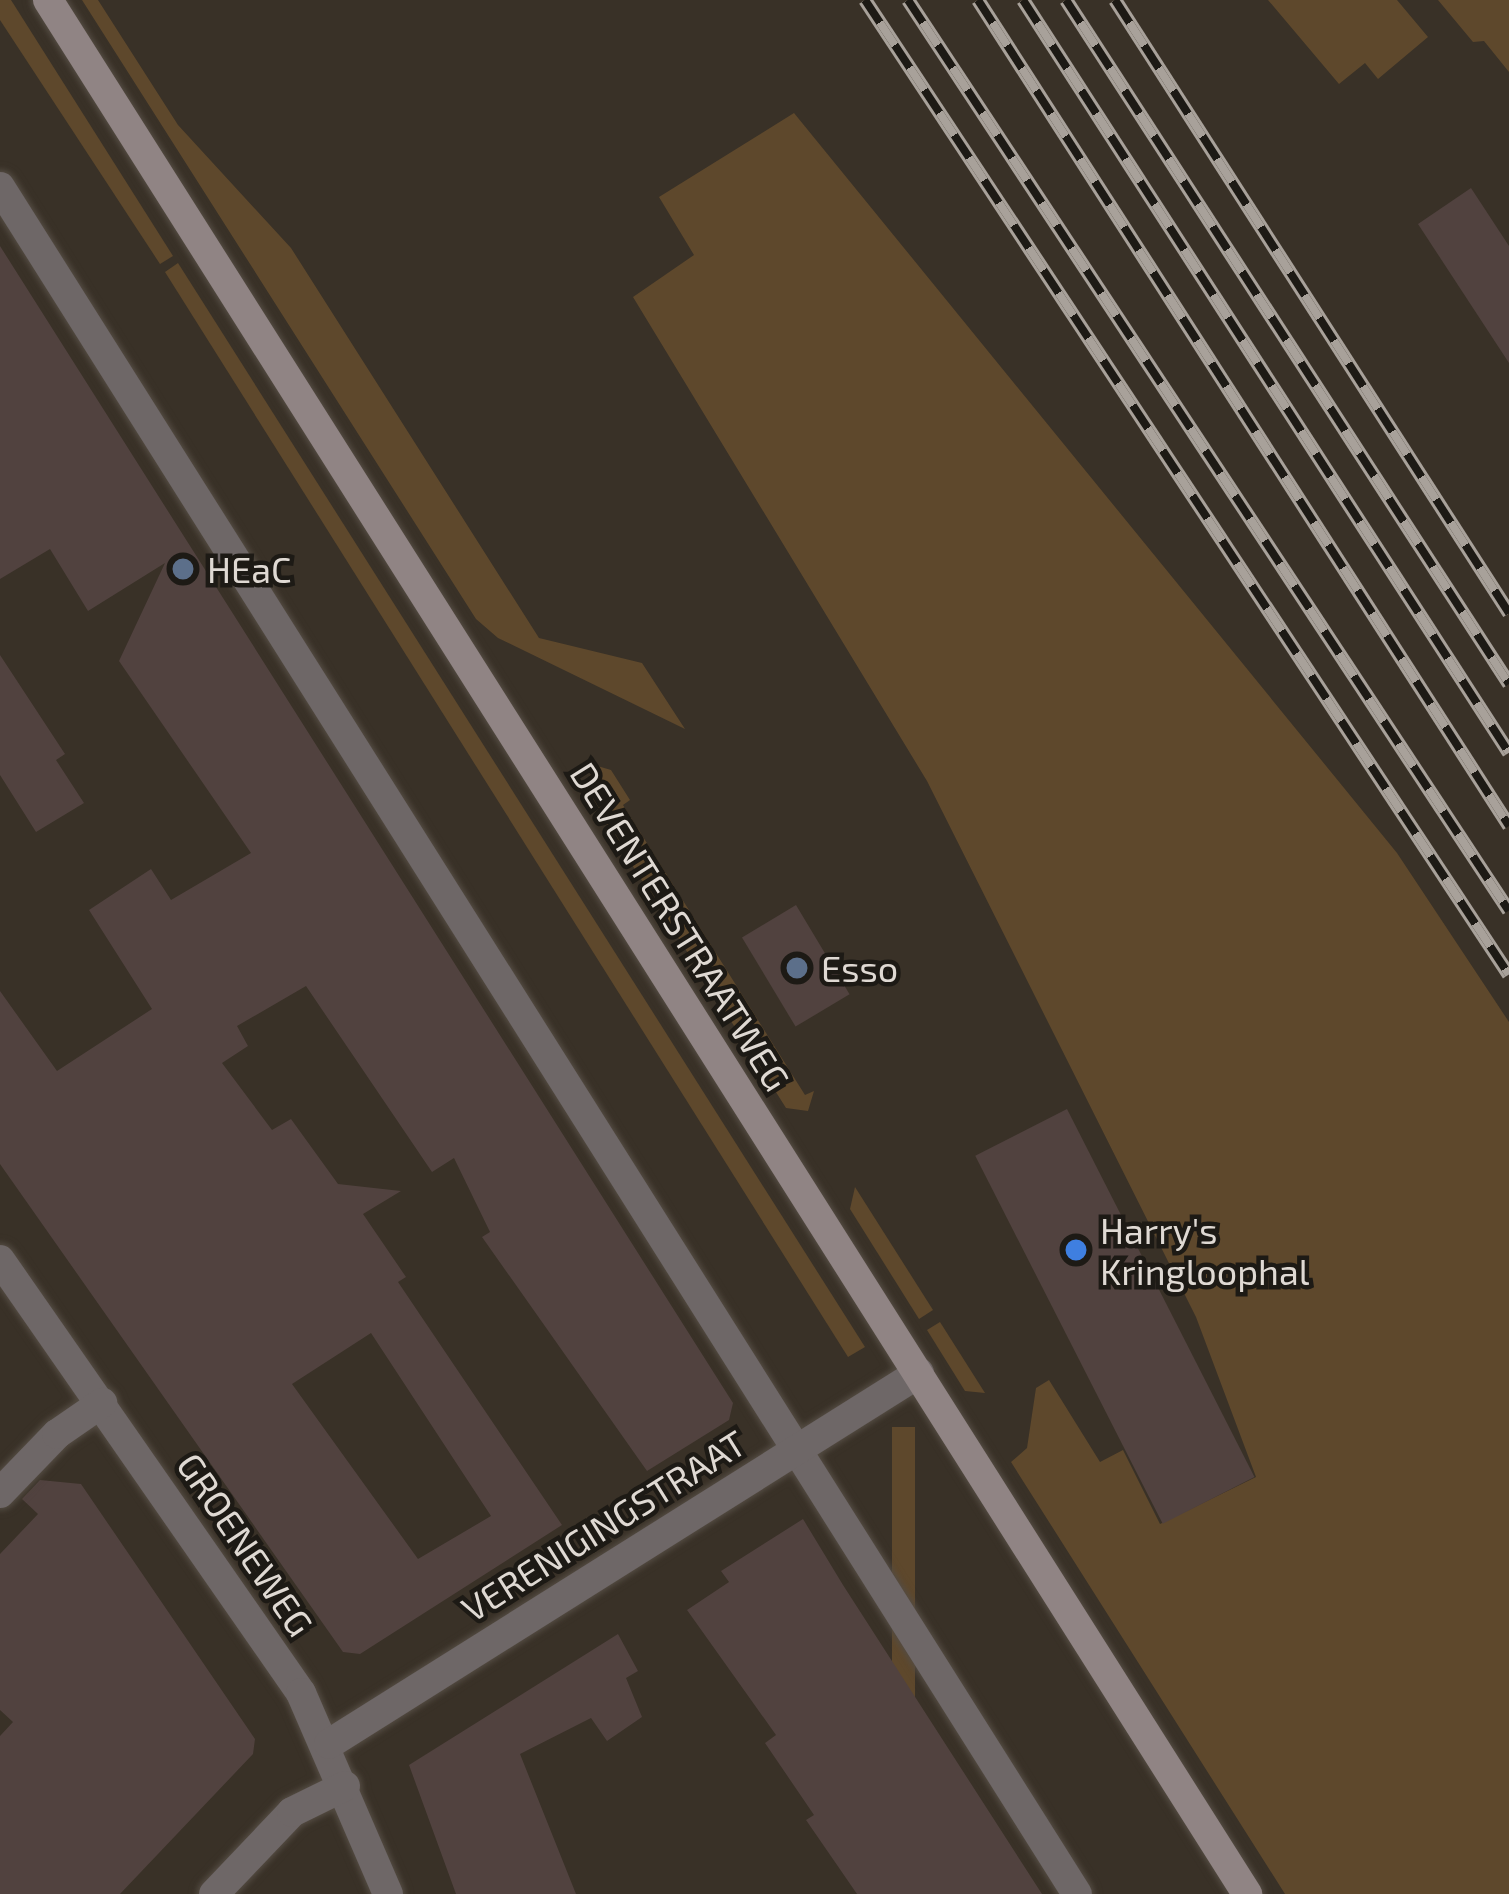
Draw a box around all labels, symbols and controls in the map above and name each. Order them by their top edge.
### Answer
place label: HEaC [207,547,291,591]
marker: HEaC [170,556,196,582]
street label: DEVENTERSTRAATWEG [562,754,800,1098]
place label: Esso [821,946,898,990]
marker: Esso [784,955,810,981]
place label: Harry's Kringloophal [1100,1207,1309,1292]
marker: Harry's Kringloophal [1063,1237,1089,1263]
street label: VERENIGINGSTRAAT [453,1420,753,1630]
street label: GROENEWEG [169,1444,323,1644]

